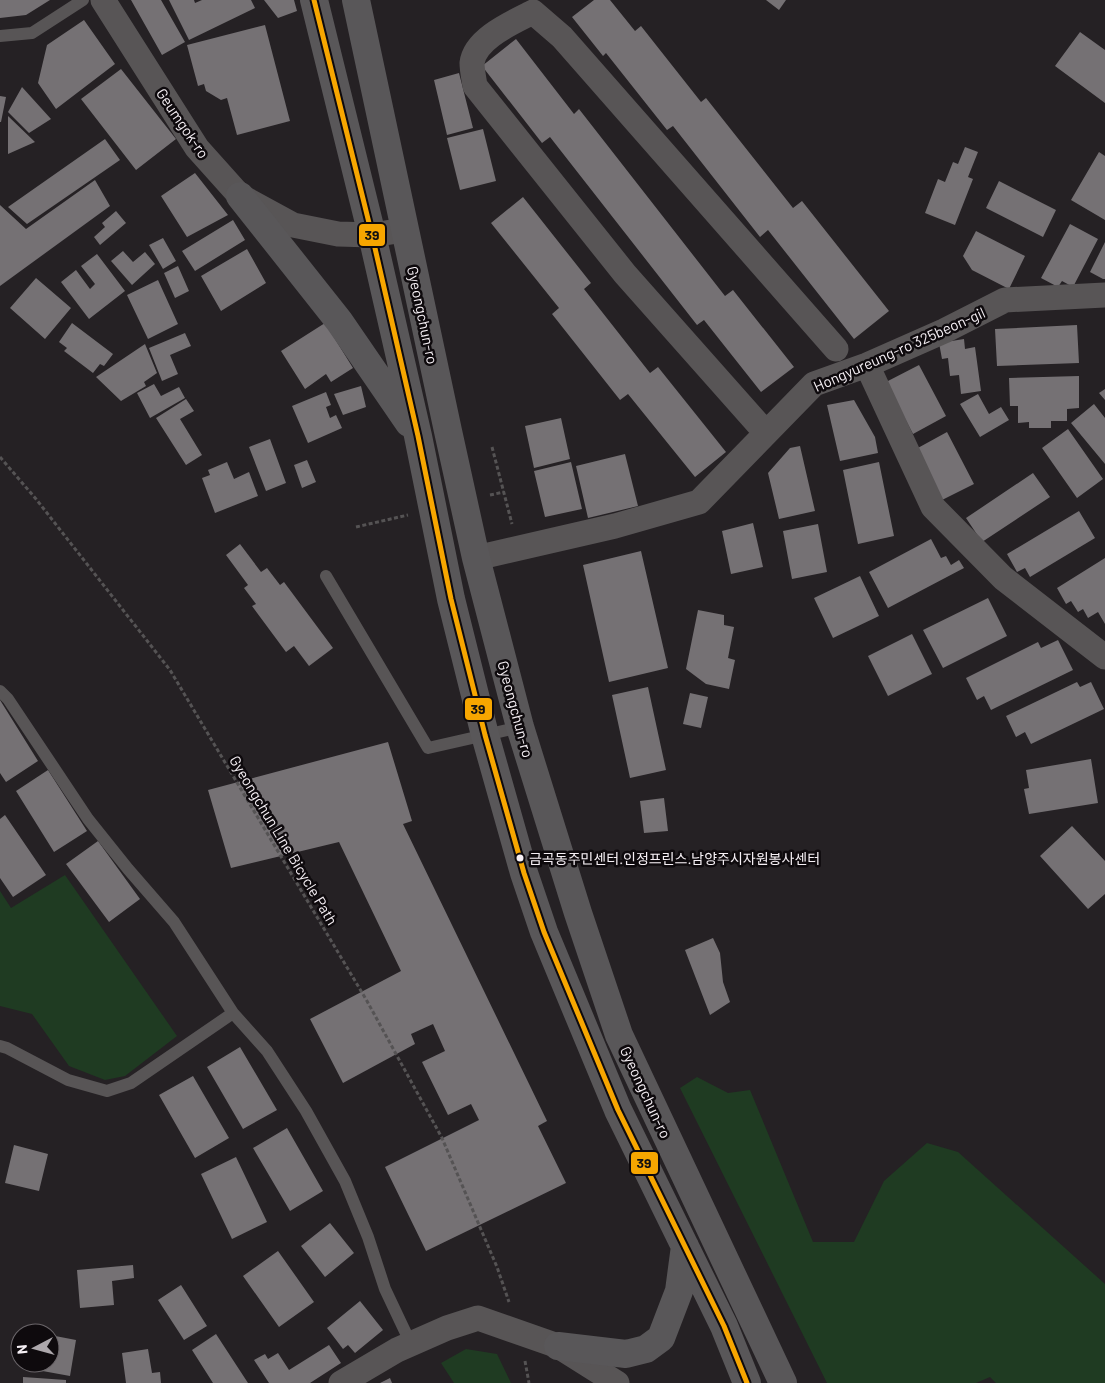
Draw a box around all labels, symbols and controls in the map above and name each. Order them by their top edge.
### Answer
street label: Geumgok-ro [153,85,213,161]
line badge: 39 [358,223,386,247]
text: 39 [365,226,380,243]
street label: Gyeongchun-ro [404,264,442,366]
street label: Hongyureung-ro 325beon-gil [810,303,988,395]
street label: Gyeongchun-ro [494,659,538,759]
line badge: 39 [464,697,493,721]
text: 39 [471,700,486,717]
street label: Gyeongchun Line Bicycle Path [226,752,342,928]
place label: 금곡동주민센터.인정프린스.남양주시자원봉사센터 [529,850,820,867]
marker: 금곡동주민센터.인정프린스.남양주시자원봉사센터 [515,853,525,863]
street label: Gyeongchun-ro [617,1043,675,1141]
line badge: 39 [630,1151,659,1175]
text: 39 [637,1154,652,1171]
north arrow [10,1323,60,1373]
text: N [13,1344,31,1355]

